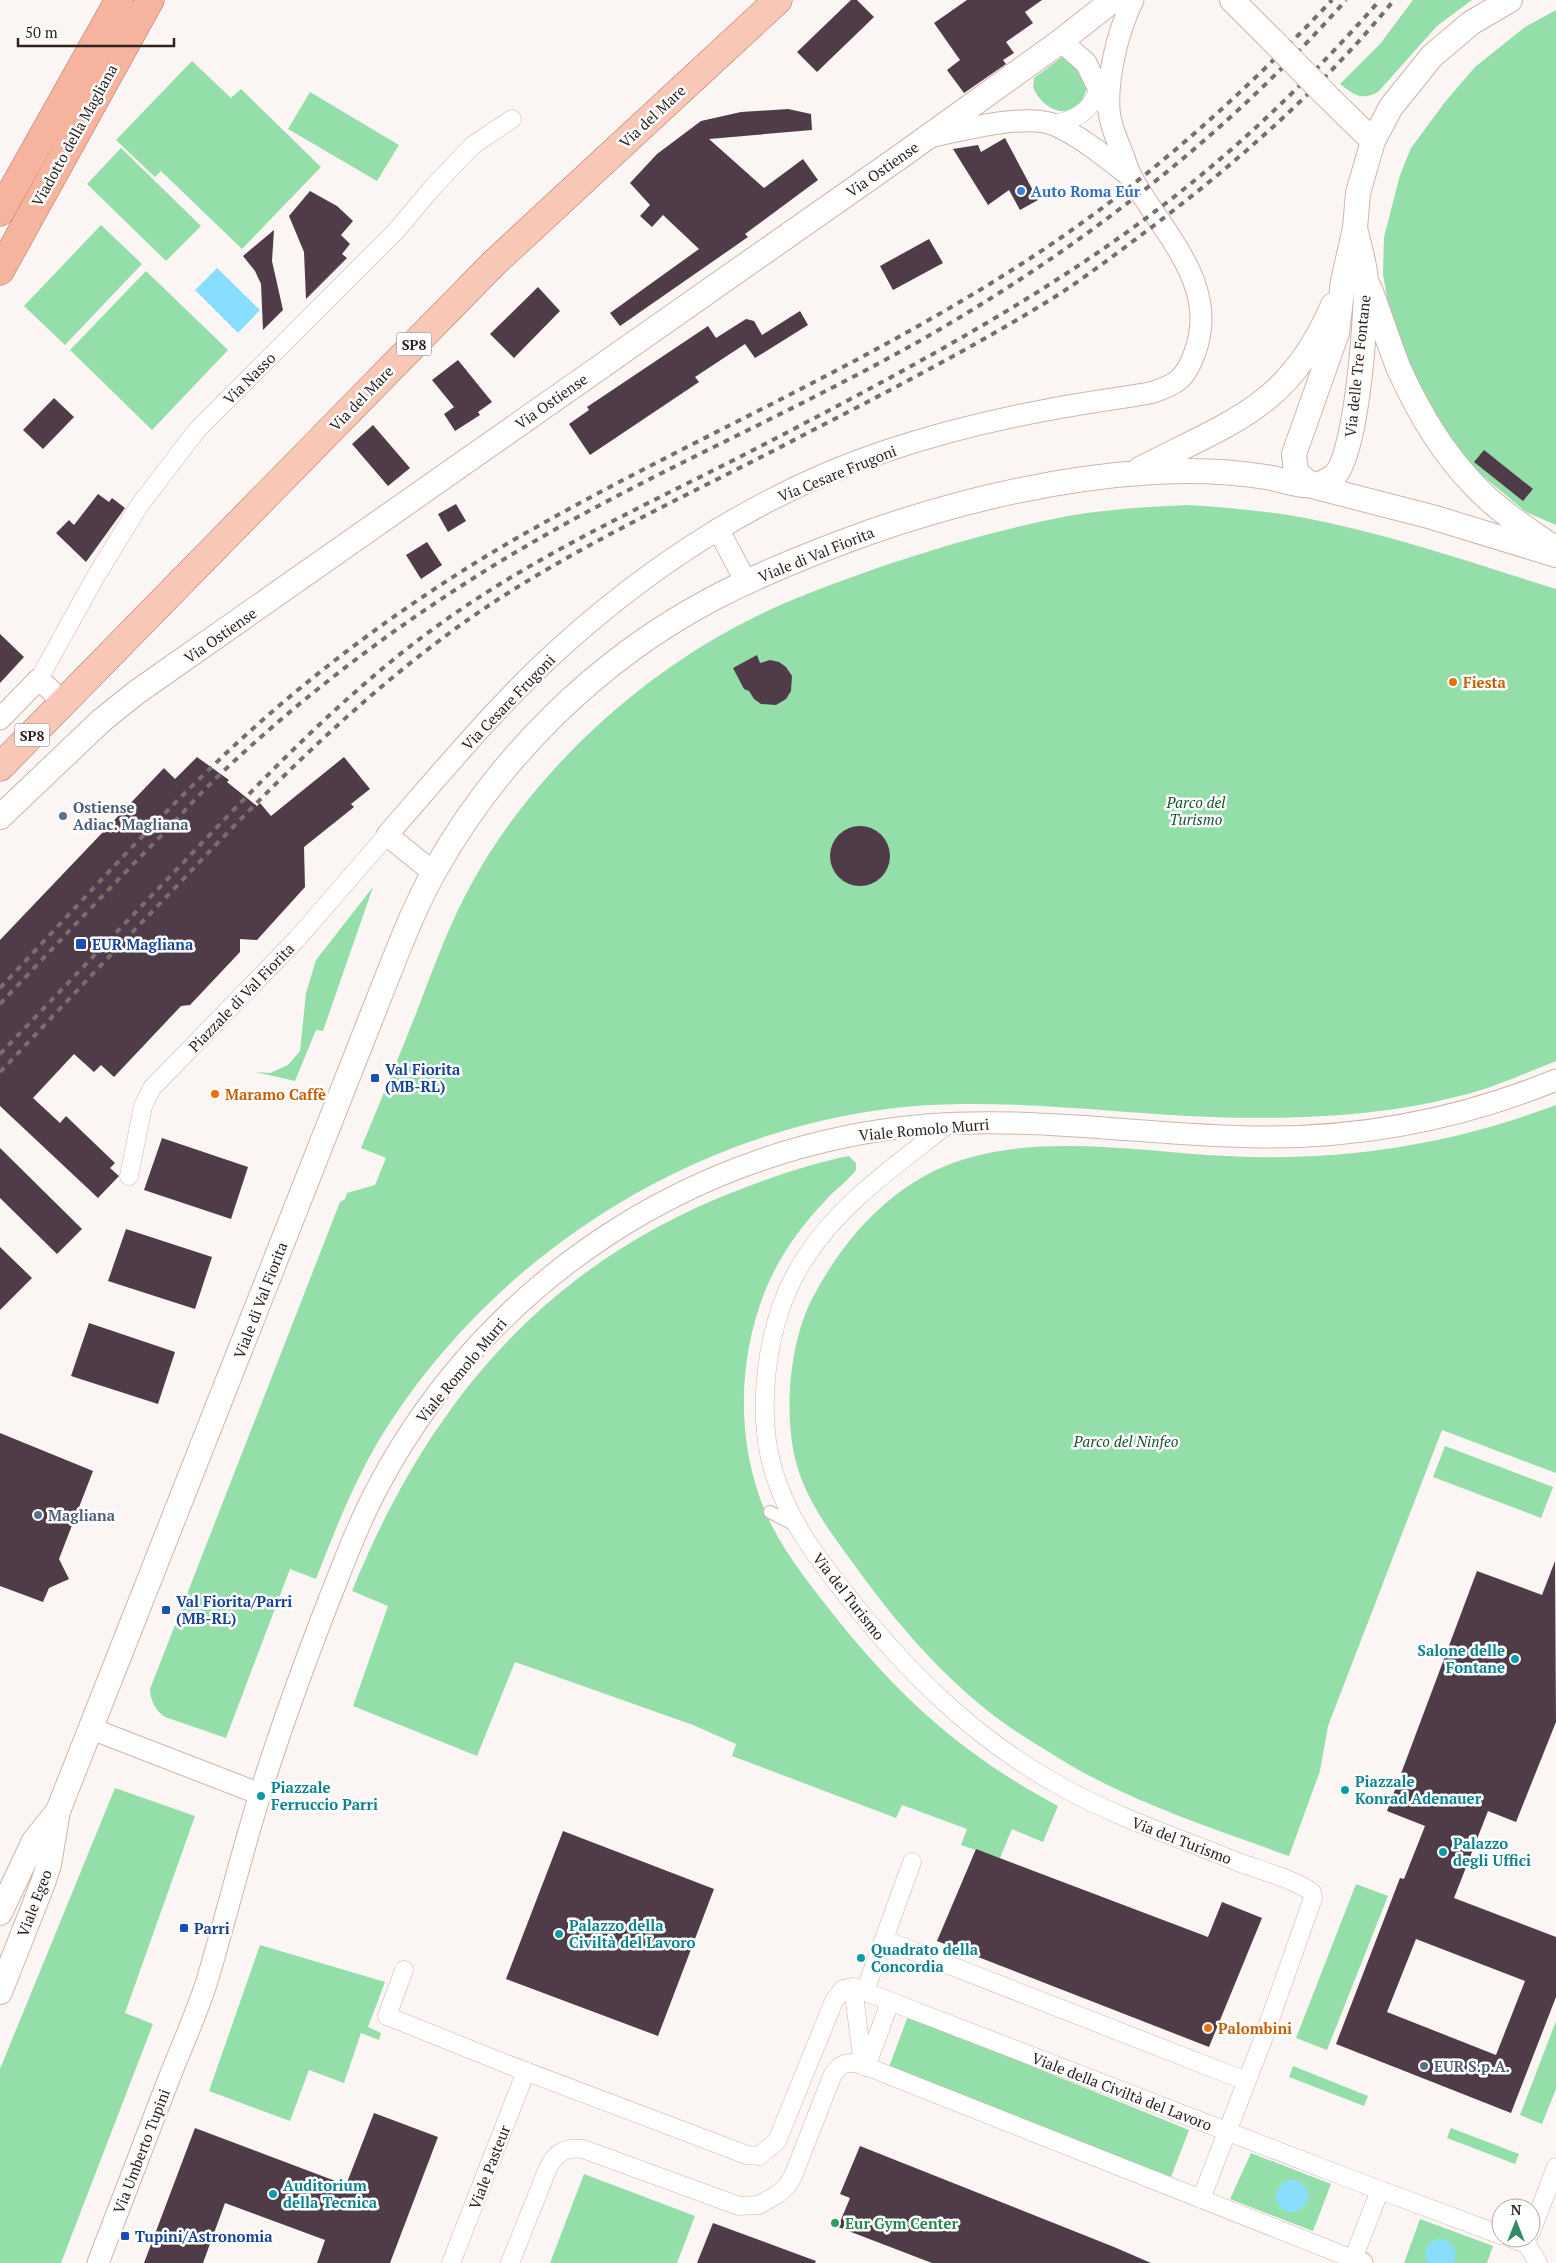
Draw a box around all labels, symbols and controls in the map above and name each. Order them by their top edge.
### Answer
scale bar [18,15,174,47]
text: 50 m [25,22,58,42]
street label: Viadotto della Magliana [27,60,122,210]
street label: Via del Mare [614,80,690,152]
street label: Via Ostiense [842,137,922,201]
place label: Auto Roma Eur [1031,181,1141,201]
marker: Auto Roma Eur [1015,185,1027,197]
street label: Via delle Tre Fontane [1340,294,1374,438]
road number: SP8 [396,332,432,356]
street label: Via Nasso [219,348,279,408]
street label: Via del Mare [325,361,397,435]
street label: Via Ostiense [511,369,591,433]
street label: Via Cesare Frugoni [775,440,899,506]
street label: Viale di Val Fiorita [755,521,877,586]
street label: Via Ostiense [180,603,260,667]
street label: Via Cesare Frugoni [457,650,559,754]
place label: Fiesta [1463,672,1506,692]
marker: Fiesta [1447,676,1459,688]
road number: SP8 [15,724,50,746]
park label: Parco del Turismo [1165,792,1226,829]
place label: Ostiense Adiac. Magliana [73,797,189,834]
marker: Ostiense Adiac. Magliana [57,810,69,822]
place label: EUR Magliana [92,934,194,954]
marker: EUR Magliana [74,937,88,951]
street label: Piazzale di Val Fiorita [184,938,298,1056]
place label: Val Fiorita (MB-RL) [385,1059,461,1096]
marker: Val Fiorita (MB-RL) [369,1072,381,1084]
place label: Maramo Caffè [225,1084,326,1104]
marker: Maramo Caffè [209,1088,221,1100]
street label: Viale Romolo Murri [858,1113,990,1145]
street label: Viale di Val Fiorita [229,1238,292,1361]
street label: Viale Romolo Murri [411,1313,511,1427]
park label: Parco del Ninfeo [1073,1431,1179,1451]
place label: Magliana [48,1505,116,1525]
marker: Magliana [32,1509,44,1521]
street label: Via del Turismo [809,1548,889,1644]
place label: Val Fiorita/Parri (MB-RL) [176,1591,292,1628]
marker: Val Fiorita/Parri (MB-RL) [160,1604,172,1616]
place label: Salone delle Fontane [1418,1640,1505,1677]
marker: Salone delle Fontane [1509,1653,1521,1665]
place label: Piazzale Konrad Adenauer [1355,1771,1482,1808]
place label: Piazzale Ferruccio Parri [271,1777,378,1814]
marker: Piazzale Konrad Adenauer [1339,1784,1351,1796]
marker: Piazzale Ferruccio Parri [255,1790,267,1802]
street label: Via del Turismo [1129,1812,1235,1868]
place label: Palazzo degli Uffici [1453,1833,1531,1870]
marker: Palazzo degli Uffici [1437,1846,1449,1858]
street label: Viale Egeo [12,1867,56,1939]
place label: Palazzo della Civiltà del Lavoro [569,1915,696,1952]
place label: Parri [194,1918,230,1938]
marker: Parri [178,1922,190,1934]
marker: Palazzo della Civiltà del Lavoro [553,1928,565,1940]
place label: Quadrato della Concordia [871,1939,979,1976]
marker: Quadrato della Concordia [855,1952,867,1964]
place label: Palombini [1218,2018,1292,2038]
marker: Palombini [1202,2022,1214,2034]
street label: Viale della Civiltà del Lavoro [1029,2047,1215,2135]
place label: EUR S.p.A. [1434,2056,1510,2076]
marker: EUR S.p.A. [1418,2060,1430,2072]
street label: Via Umberto Tupini [108,2086,174,2216]
street label: Viale Pasteur [464,2122,514,2212]
place label: Auditorium della Tecnica [283,2175,378,2212]
marker: Auditorium della Tecnica [267,2188,279,2200]
north arrow [1491,2198,1541,2248]
text: N [1511,2200,1522,2219]
place label: Eur Gym Center [845,2213,959,2233]
marker: Eur Gym Center [829,2217,841,2229]
place label: Tupini/Astronomia [135,2226,273,2246]
marker: Tupini/Astronomia [119,2230,131,2242]

